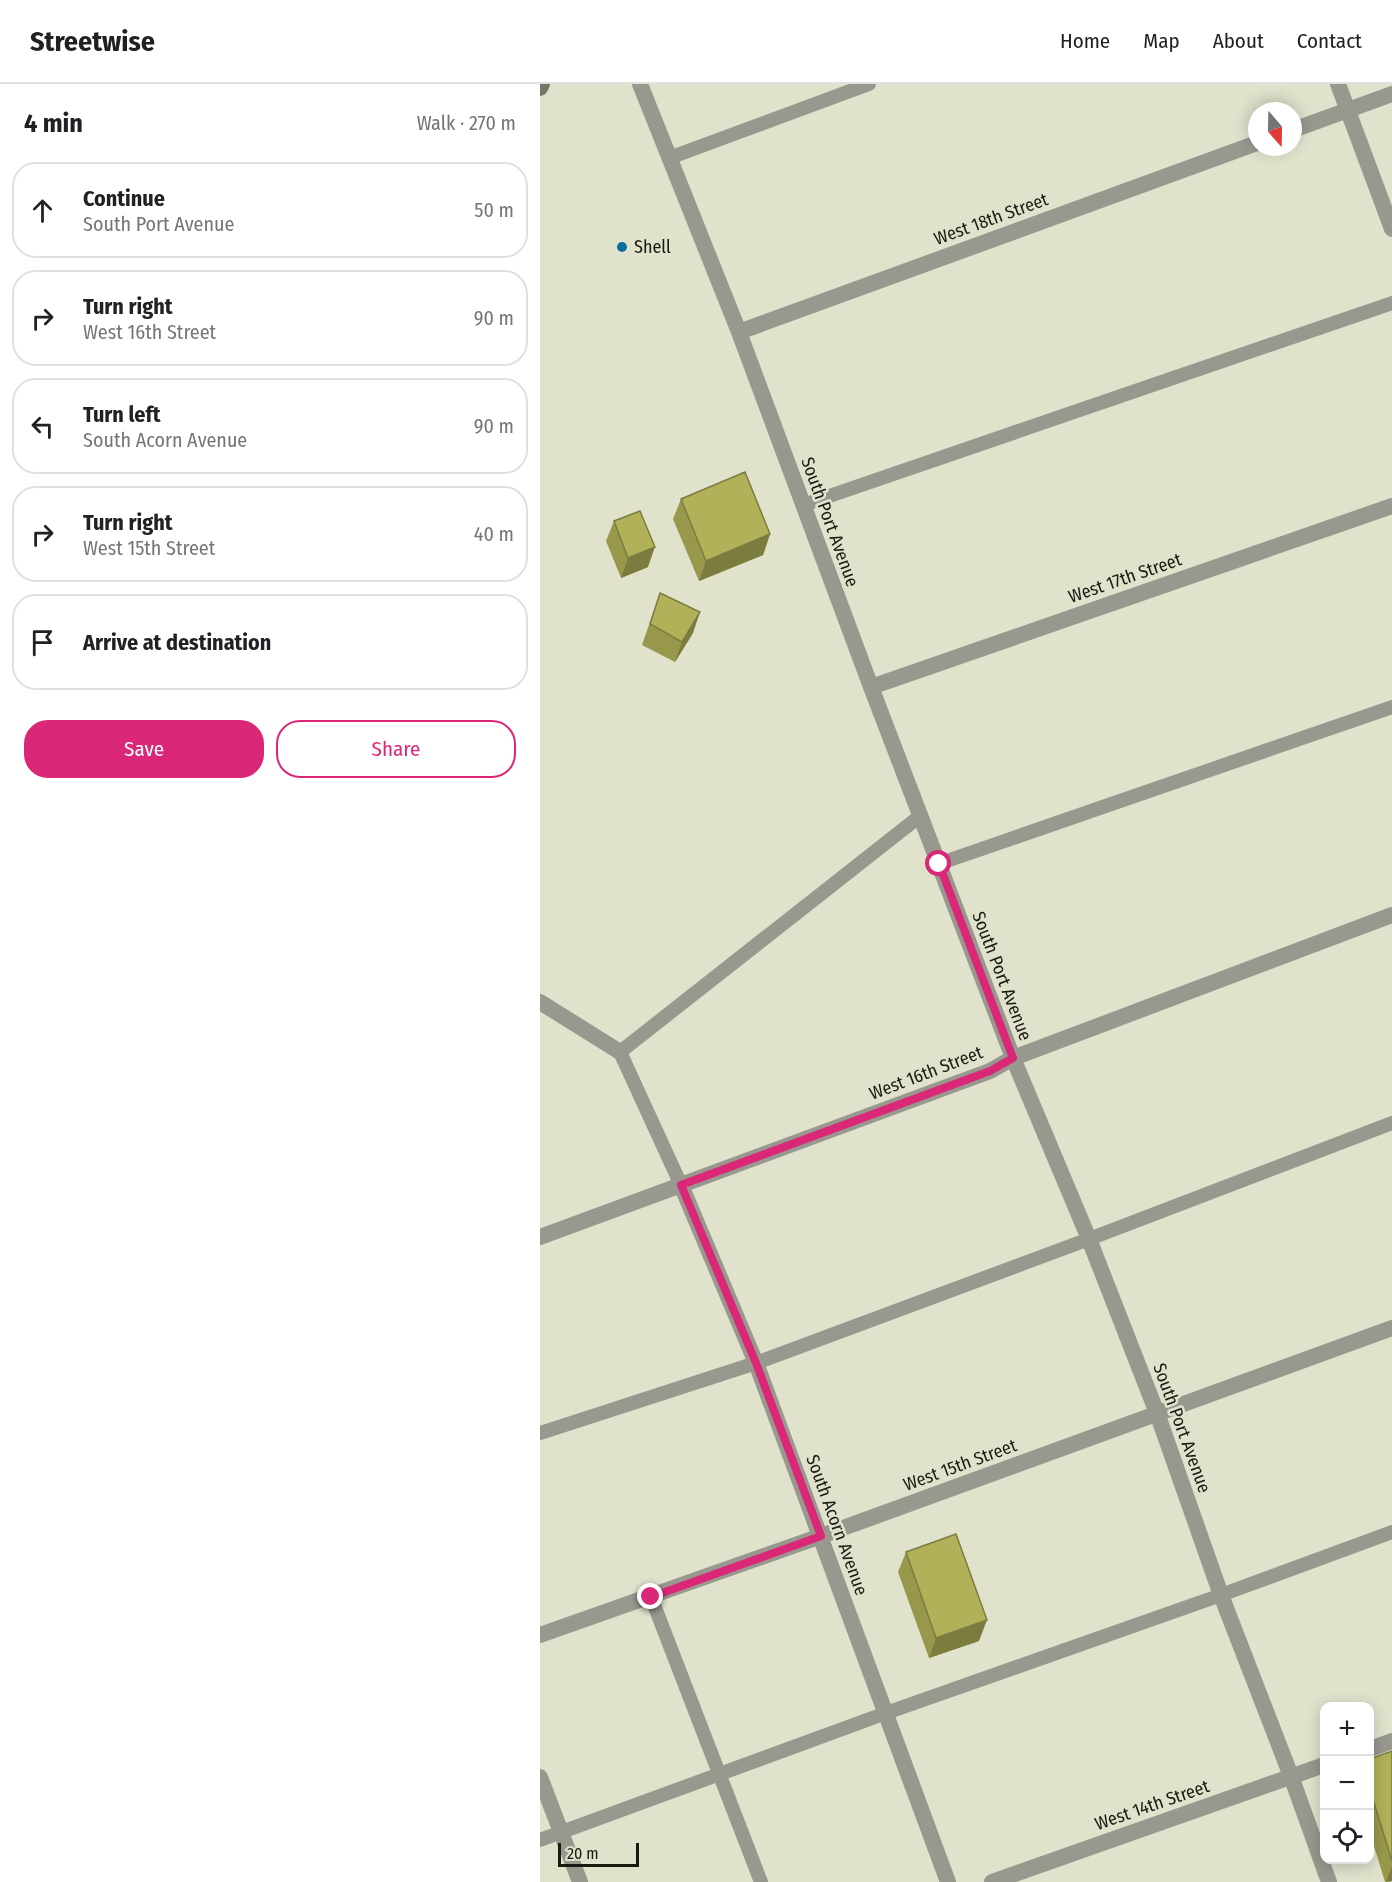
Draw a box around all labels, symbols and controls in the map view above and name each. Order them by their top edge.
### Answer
text: Streetwise [30,25,155,58]
text: Home [1060,28,1110,54]
text: Map [1143,28,1180,54]
text: About [1213,28,1264,54]
text: Contact [1297,28,1362,54]
north arrow [1248,102,1302,156]
text: 4 min [24,108,83,139]
text: Walk · 270 m [417,111,516,135]
text: Continue [83,185,165,212]
street label: West 18th Street [931,188,1051,250]
icon: ahead [26,194,59,227]
text: 50 m [474,198,514,222]
text: South Port Avenue [83,212,234,236]
place label: Shell [634,236,671,258]
marker: Shell [615,240,629,254]
text: Turn right [83,293,172,320]
icon: right [26,302,59,335]
text: 90 m [474,306,514,330]
text: West 16th Street [83,320,216,344]
text: Turn left [83,401,161,428]
icon: left [26,410,59,443]
text: 90 m [474,414,514,438]
text: South Acorn Avenue [83,428,247,452]
street label: South Port Avenue [796,454,864,590]
text: Turn right [83,509,172,536]
icon: right [26,518,59,551]
text: 40 m [474,522,514,546]
text: West 15th Street [83,536,215,560]
street label: West 17th Street [1066,548,1185,608]
icon: arrive [26,626,59,659]
text: Arrive at destination [83,629,271,656]
button: Save [24,720,264,778]
button: Share [276,720,516,778]
route start [925,850,951,876]
street label: South Port Avenue [967,908,1037,1044]
street label: West 16th Street [866,1041,986,1105]
street label: South Port Avenue [1148,1360,1216,1496]
street label: West 15th Street [900,1434,1020,1496]
street label: South Acorn Avenue [801,1452,873,1598]
route end [637,1583,663,1609]
map controls [1320,1702,1374,1864]
button: + [1320,1702,1374,1756]
button: − [1320,1756,1374,1810]
street label: West 14th Street [1092,1775,1212,1835]
button: locate [1320,1810,1374,1864]
scale bar [558,1840,639,1868]
text: 20 m [567,1844,598,1863]

